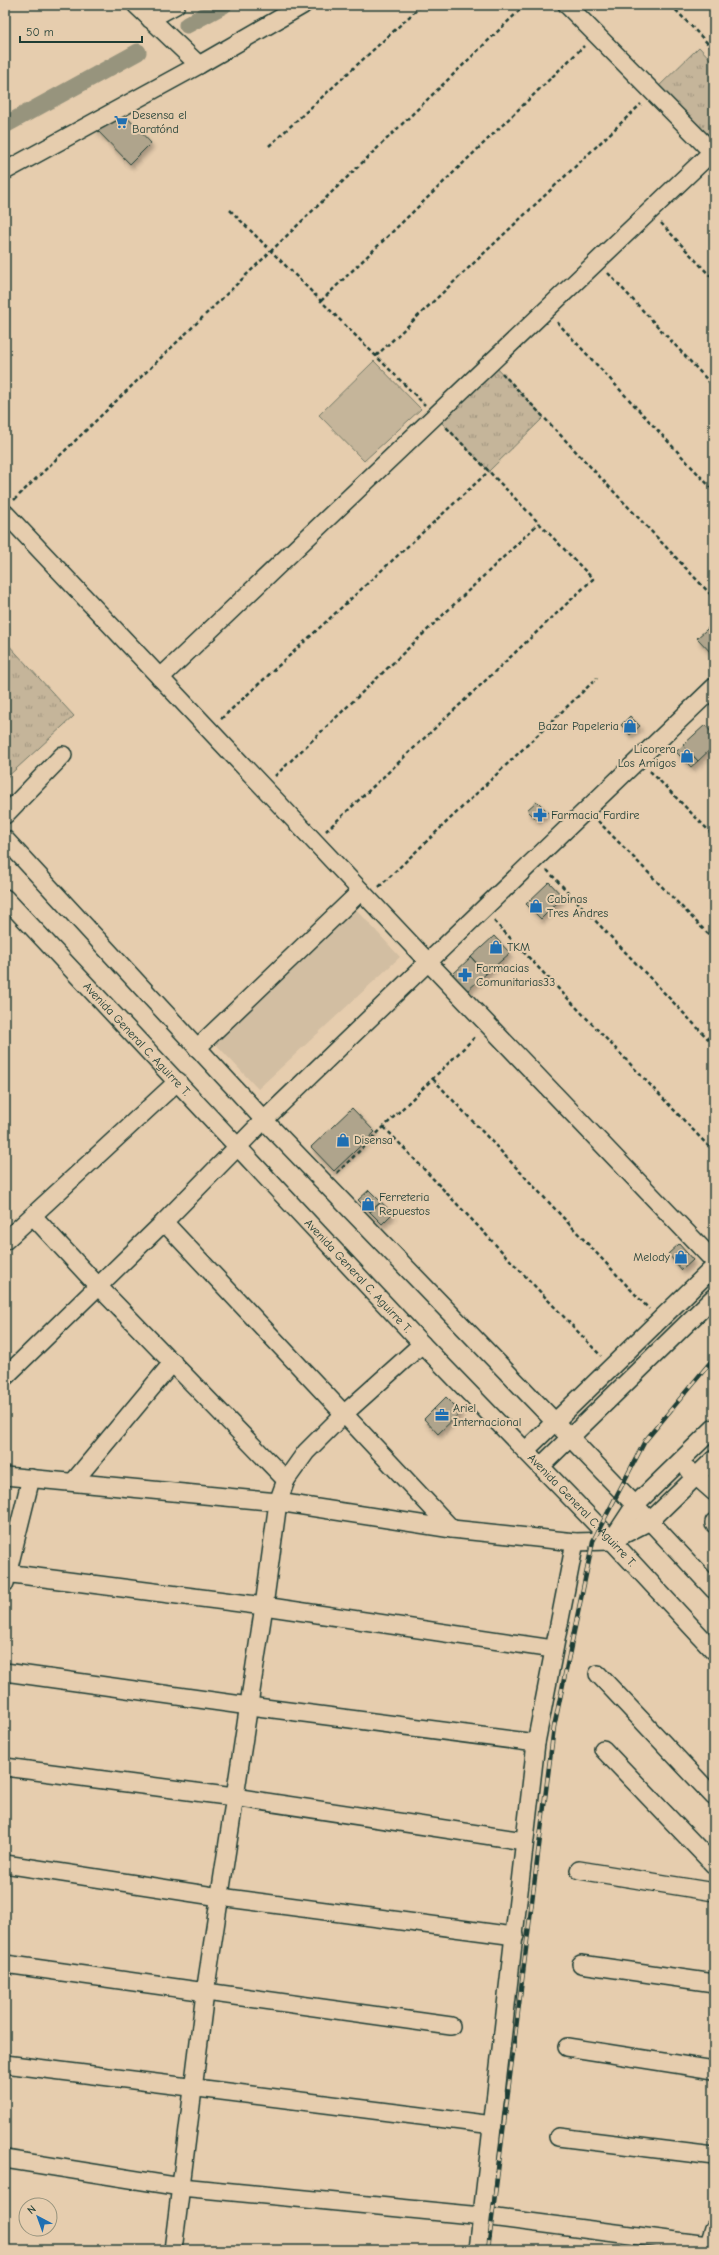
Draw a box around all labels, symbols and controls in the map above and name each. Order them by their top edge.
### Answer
scale bar [20,18,142,44]
text: 50 m [26,25,54,39]
place label: Desensa el Baratónd [132,108,187,136]
supermarket icon: Desensa el Baratónd [113,114,129,130]
shop icon: Bazar Papeleria [622,718,638,734]
place label: Bazar Papeleria [538,719,619,733]
place label: Licorera Los Amigos [618,742,676,770]
shop icon: Licorera Los Amigos [679,748,695,764]
pharmacy icon: Farmacia Fardire [532,807,548,823]
place label: Farmacia Fardire [551,808,640,822]
place label: Cabinas Tres Andres [547,892,608,920]
shop icon: Cabinas Tres Andres [528,898,544,914]
shop icon: TKM [488,939,504,955]
place label: TKM [507,940,530,954]
place label: Farmacias Comunitarias33 [476,961,555,989]
pharmacy icon: Farmacias Comunitarias33 [457,967,473,983]
street label: Avenida General C. Aguirre T. [80,979,193,1099]
shop icon: Disensa [335,1132,351,1148]
place label: Disensa [354,1133,393,1147]
place label: Ferreteria Repuestos [379,1190,430,1218]
shop icon: Ferreteria Repuestos [360,1196,376,1212]
street label: Avenida General C. Aguirre T. [302,1216,415,1335]
shop icon: Melody [673,1249,689,1265]
place label: Melody [633,1250,671,1264]
place label: Ariel Internacional [453,1401,521,1429]
office icon: Ariel Internacional [434,1407,450,1423]
street label: Avenida General C. Aguirre T. [525,1451,639,1569]
north arrow [18,2197,58,2237]
text: N [25,2203,39,2217]

